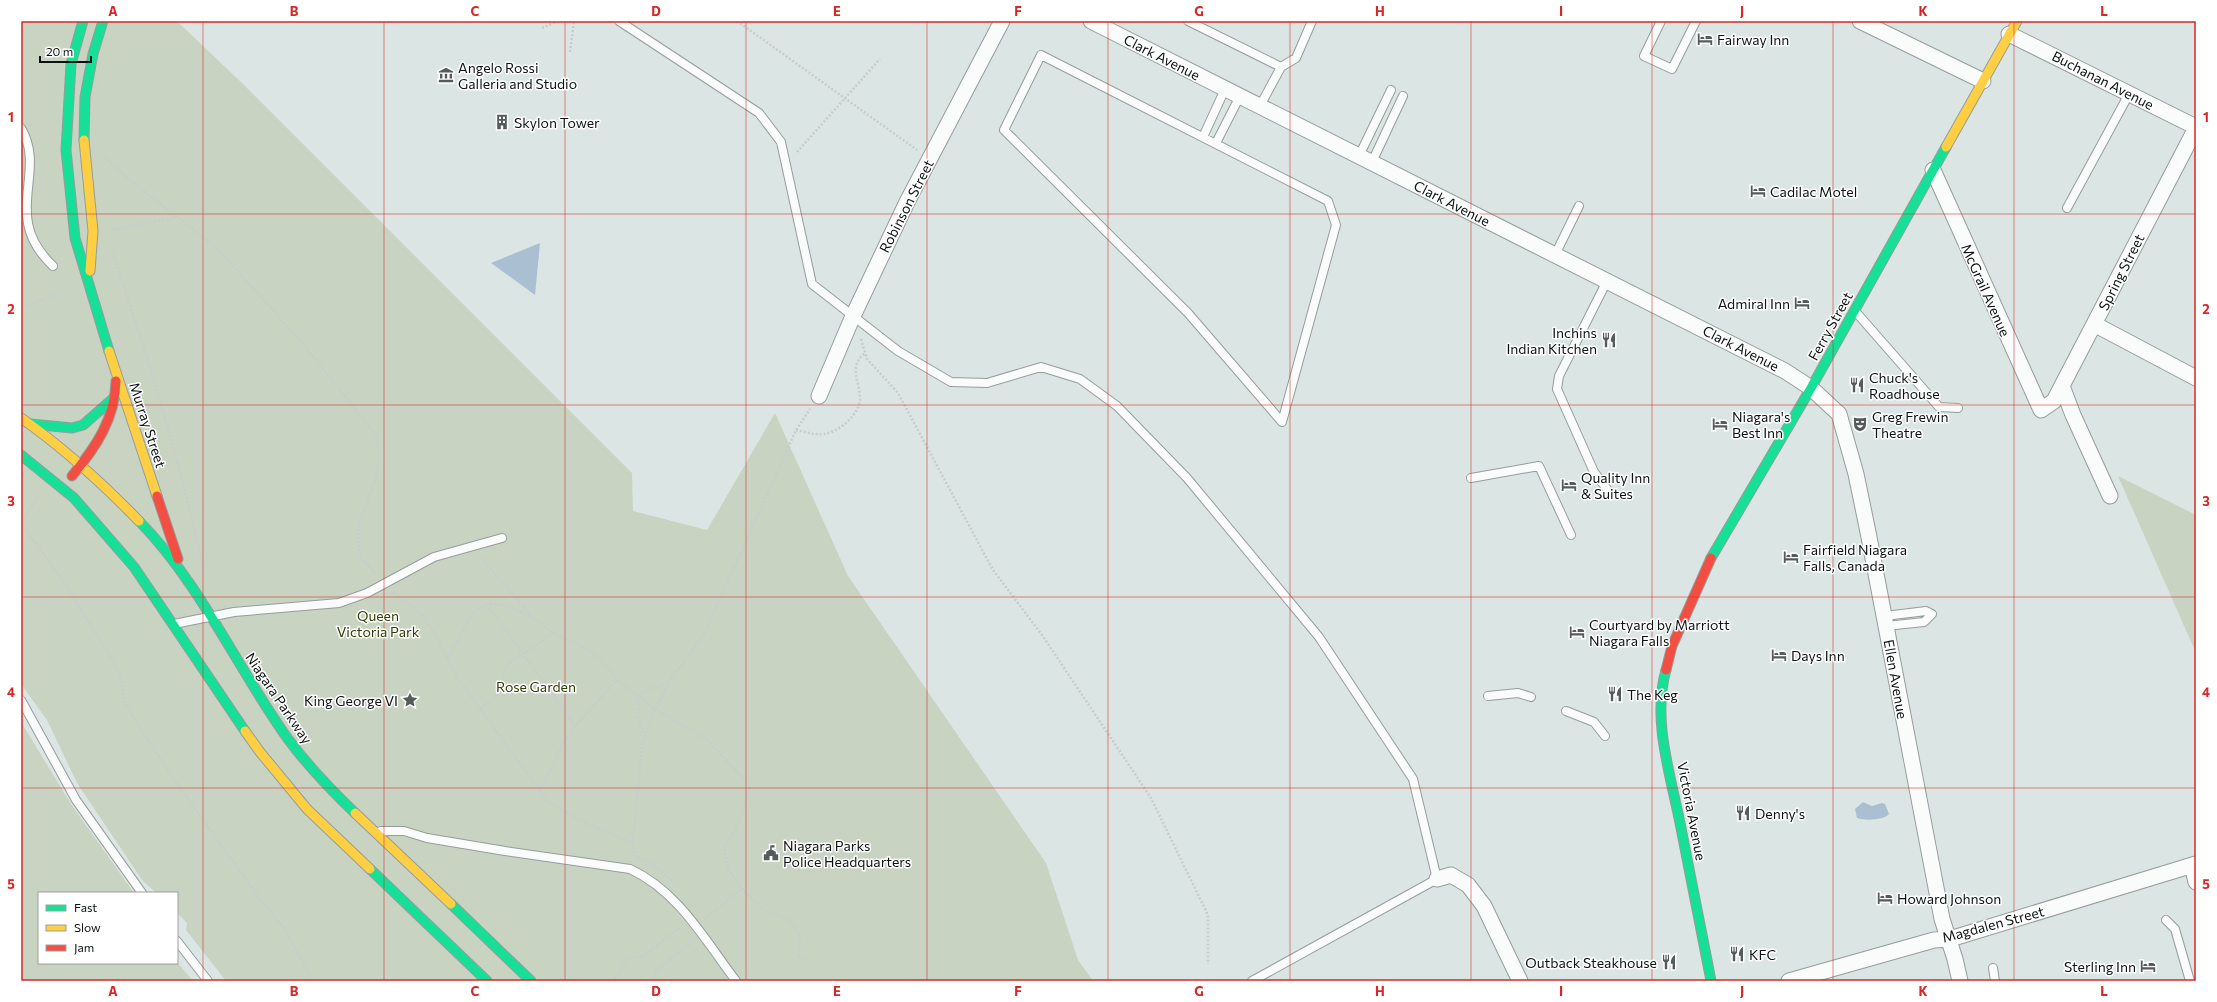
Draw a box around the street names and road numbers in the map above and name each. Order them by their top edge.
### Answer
street label: Clark Avenue [1121,31,1203,83]
street label: Buchanan Avenue [2049,47,2157,113]
street label: Robinson Street [875,156,937,255]
street label: Clark Avenue [1411,177,1493,229]
street label: Spring Street [2094,231,2148,313]
street label: McGrail Avenue [1958,241,2014,339]
street label: Ferry Street [1804,289,1856,363]
street label: Clark Avenue [1700,322,1782,374]
street label: Murray Street [126,380,170,470]
street label: Ellen Avenue [1881,638,1911,720]
street label: Niagara Parkway [242,649,316,747]
street label: Victoria Avenue [1674,760,1710,862]
street label: Magdalen Street [1940,902,2046,946]

